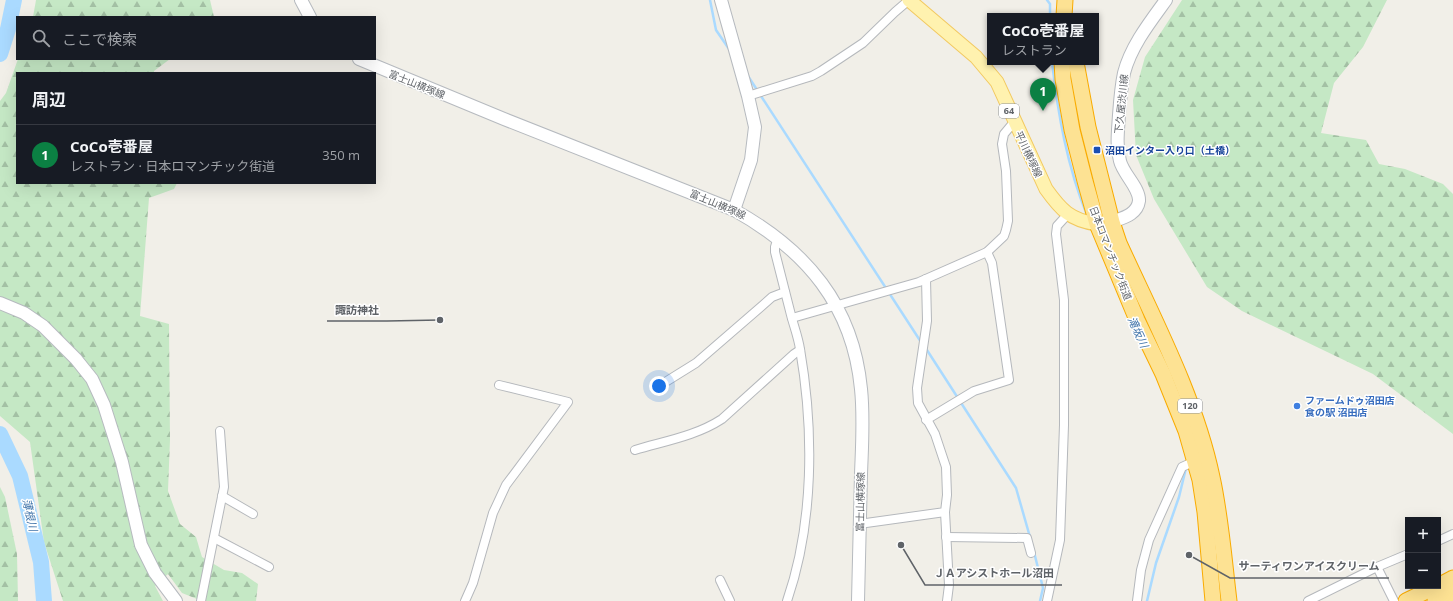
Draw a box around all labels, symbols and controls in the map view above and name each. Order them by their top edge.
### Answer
popup [987,13,1099,65]
search box [16,16,376,60]
text: CoCo壱番屋 [1002,20,1084,40]
icon: search [30,27,52,49]
text: ここで検索 [62,29,137,49]
text: レストラン [1002,41,1067,59]
street label: 富士山横塚線 [387,66,447,102]
street label: 下久屋渋川線 [1111,73,1131,135]
pin: 1 [1030,78,1056,111]
text: 周辺 [32,88,66,111]
road number: 64 [999,104,1019,118]
street label: 平川横塚線 [1012,128,1046,180]
text: CoCo壱番屋 [70,136,153,156]
place label: 沼田インター入り口（土橋） [1105,143,1235,157]
marker: 沼田インター入り口（土橋） [1092,145,1102,155]
text: 1 [41,146,49,164]
text: 350 m [322,146,360,164]
text: レストラン · 日本ロマンチック街道 [70,157,275,175]
street label: 富士山横塚線 [688,186,748,222]
street label: 日本ロマンチック街道 [1087,204,1135,302]
callout: 諏訪神社 [327,298,387,321]
text: 諏訪神社 [335,302,379,317]
water label: 滝坂川 [1125,314,1153,351]
your location [649,376,669,396]
place label: ファームドゥ沼田店 食の駅 沼田店 [1305,393,1395,419]
road number: 120 [1178,399,1202,413]
marker: ファームドゥ沼田店 食の駅 沼田店 [1292,401,1302,411]
street label: 富士山横塚線 [852,472,868,532]
water label: 薄根川 [19,497,42,534]
map controls [1405,517,1441,589]
button: + [1405,517,1441,553]
button: − [1405,553,1441,589]
callout: サーティワンアイスクリーム [1230,555,1389,578]
text: サーティワンアイスクリーム [1238,558,1380,573]
callout: ＪＡアシストホール沼田 [925,562,1062,585]
text: ＪＡアシストホール沼田 [934,565,1054,580]

